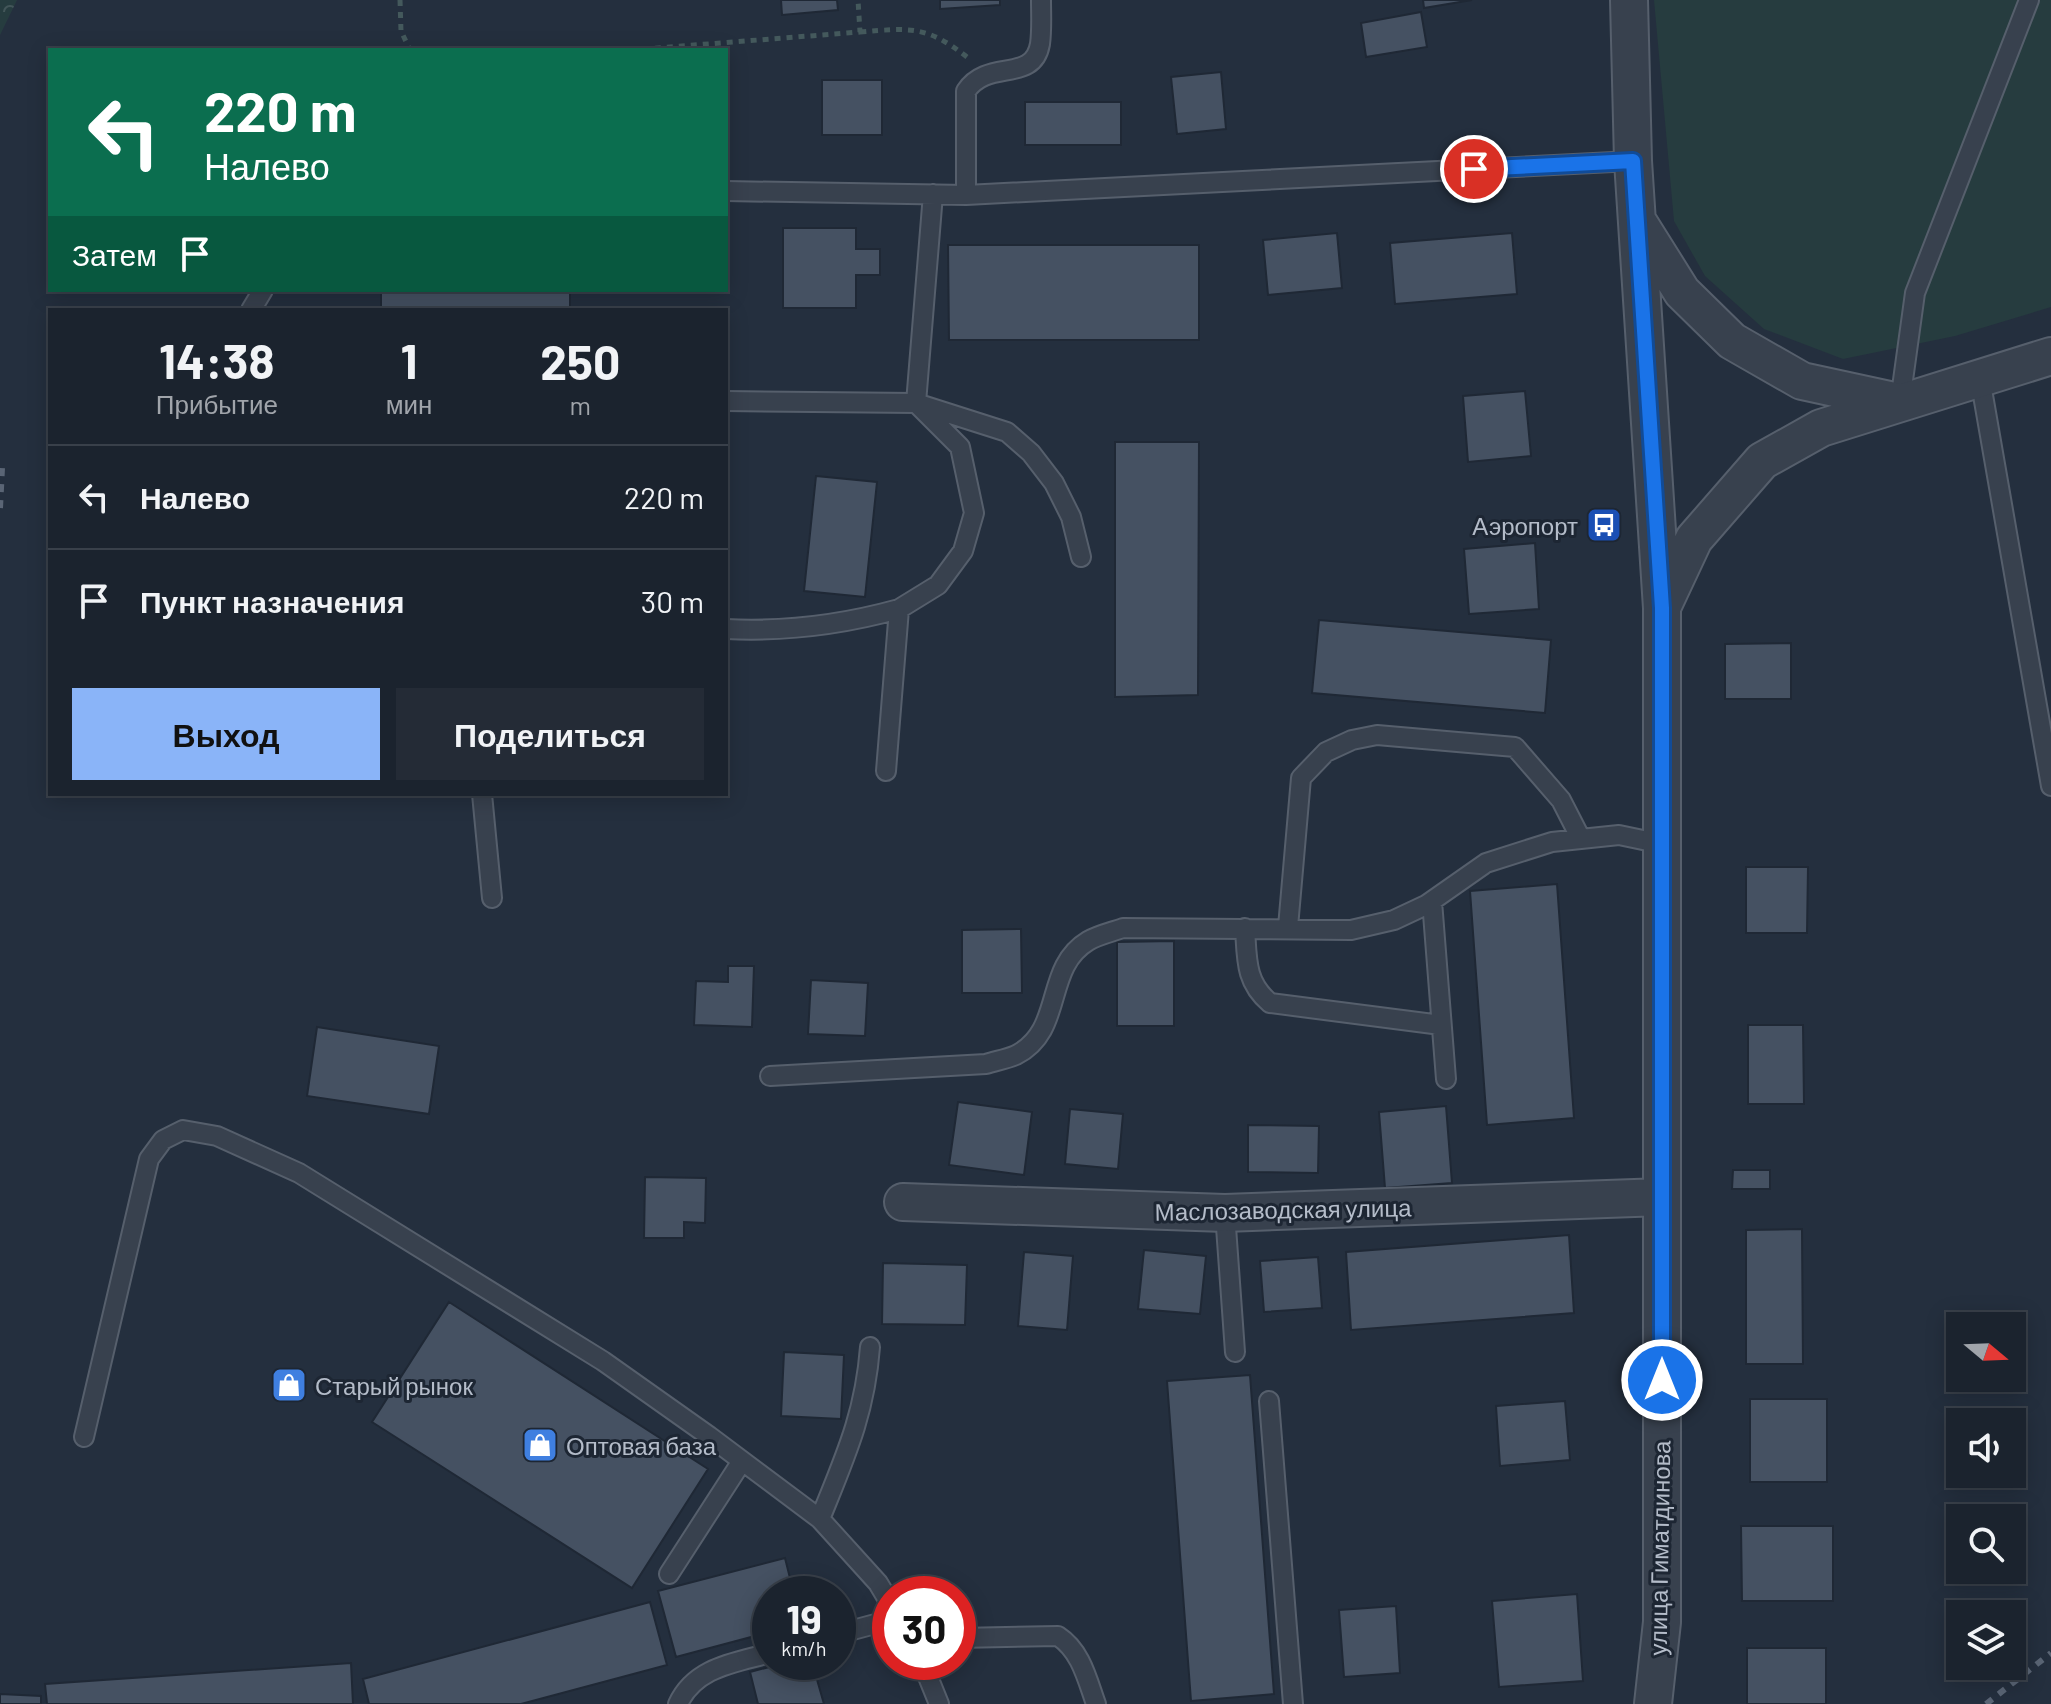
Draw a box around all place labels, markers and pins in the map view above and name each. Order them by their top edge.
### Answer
pin [1440,135,1508,203]
bus stop icon: Аэропорт [1585,506,1623,544]
place label: Аэропорт [1472,511,1578,540]
shop icon: Старый рынок [270,1366,308,1404]
place label: Старый рынок [315,1371,473,1400]
shop icon: Оптовая база [521,1426,559,1464]
place label: Оптовая база [566,1431,717,1460]

